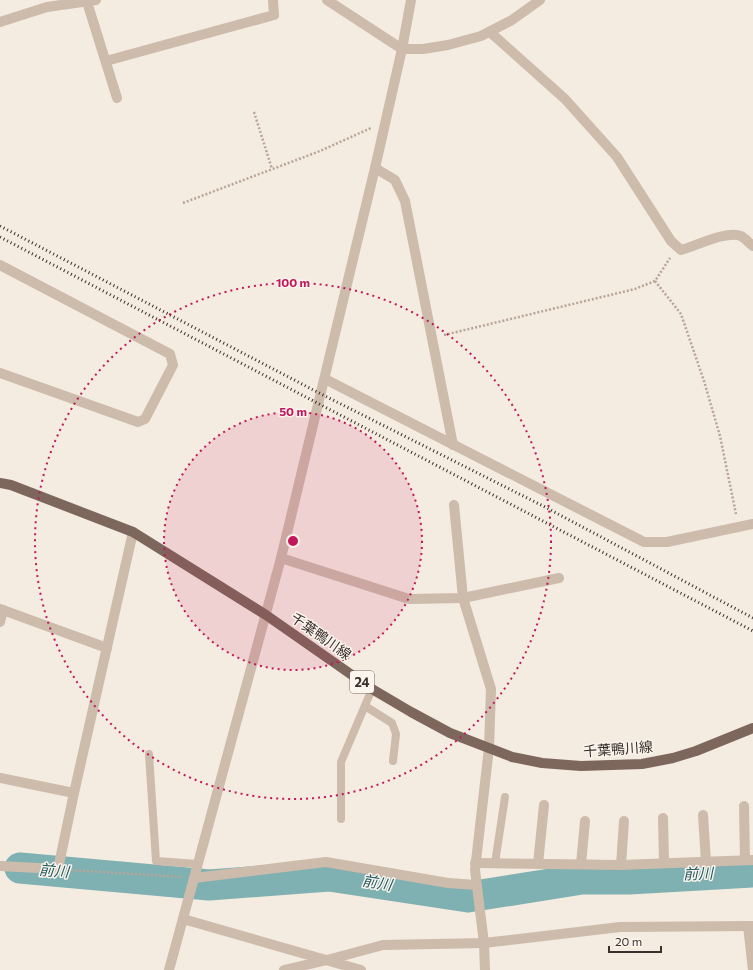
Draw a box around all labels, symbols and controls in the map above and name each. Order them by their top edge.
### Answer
text: 100 m [276,275,310,289]
text: 50 m [279,404,307,418]
centre of rings [286,534,300,548]
street label: 千葉鴨川線 [288,609,355,663]
road number: 24 [350,671,374,693]
street label: 千葉鴨川線 [582,738,653,759]
water label: 前川 [38,860,72,880]
water label: 前川 [683,863,715,883]
water label: 前川 [361,871,395,894]
scale bar [609,928,661,954]
text: 20 m [615,934,642,948]

